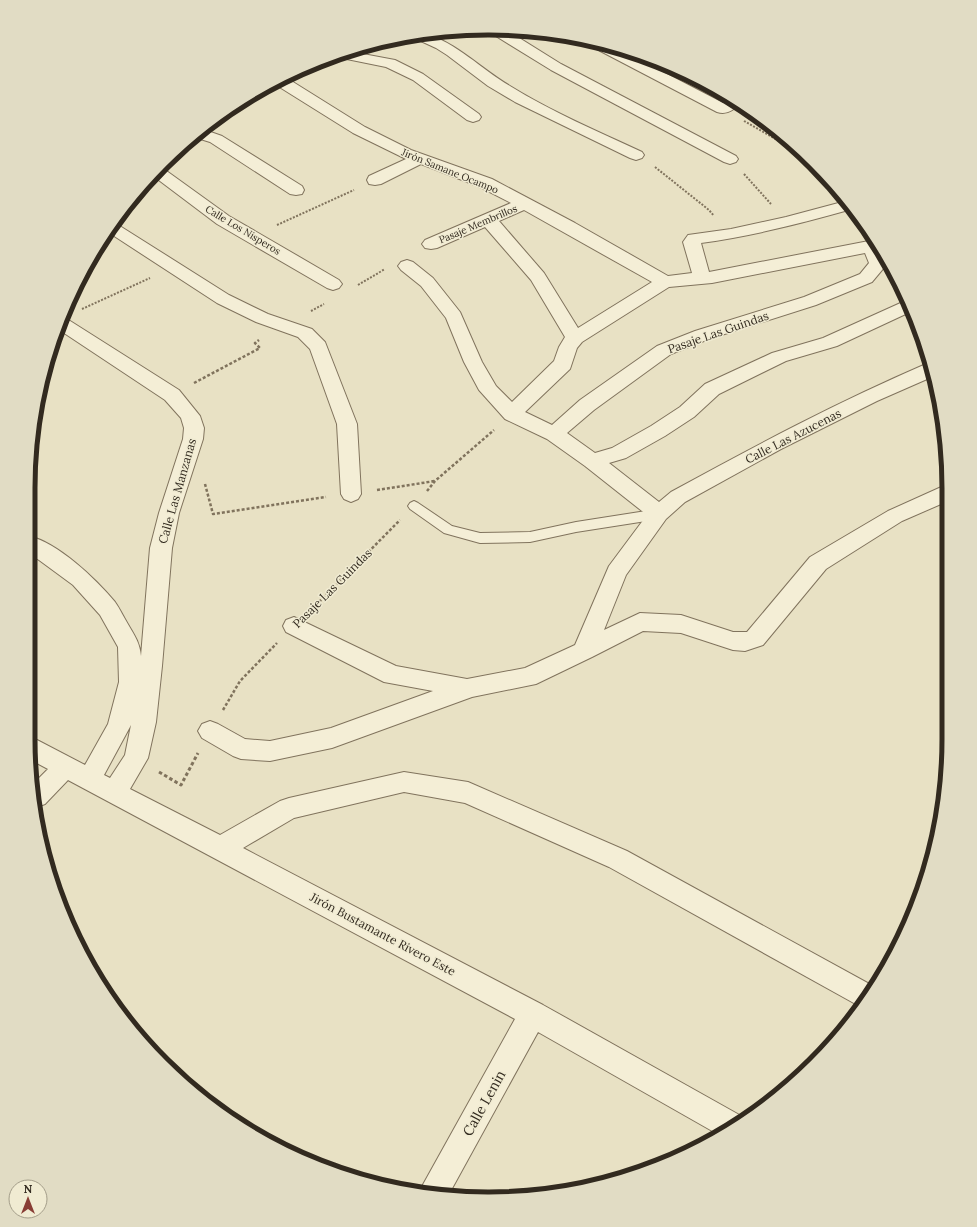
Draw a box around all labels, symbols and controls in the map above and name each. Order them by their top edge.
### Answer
street label: Jirón Samane Ocampo [399,145,501,196]
street label: Pasaje Membrillos [437,201,520,246]
street label: Calle Los Nisperos [203,202,283,258]
street label: Pasaje Las Guindas [665,308,771,356]
street label: Calle Las Azucenas [742,405,844,467]
street label: Calle Las Manzanas [155,436,199,545]
street label: Pasaje Las Guindas [289,545,375,631]
street label: Jirón Bustamante Rivero Este [307,889,459,979]
street label: Calle Lenin [459,1066,510,1139]
north arrow [8,1179,48,1219]
text: N [24,1182,33,1196]

